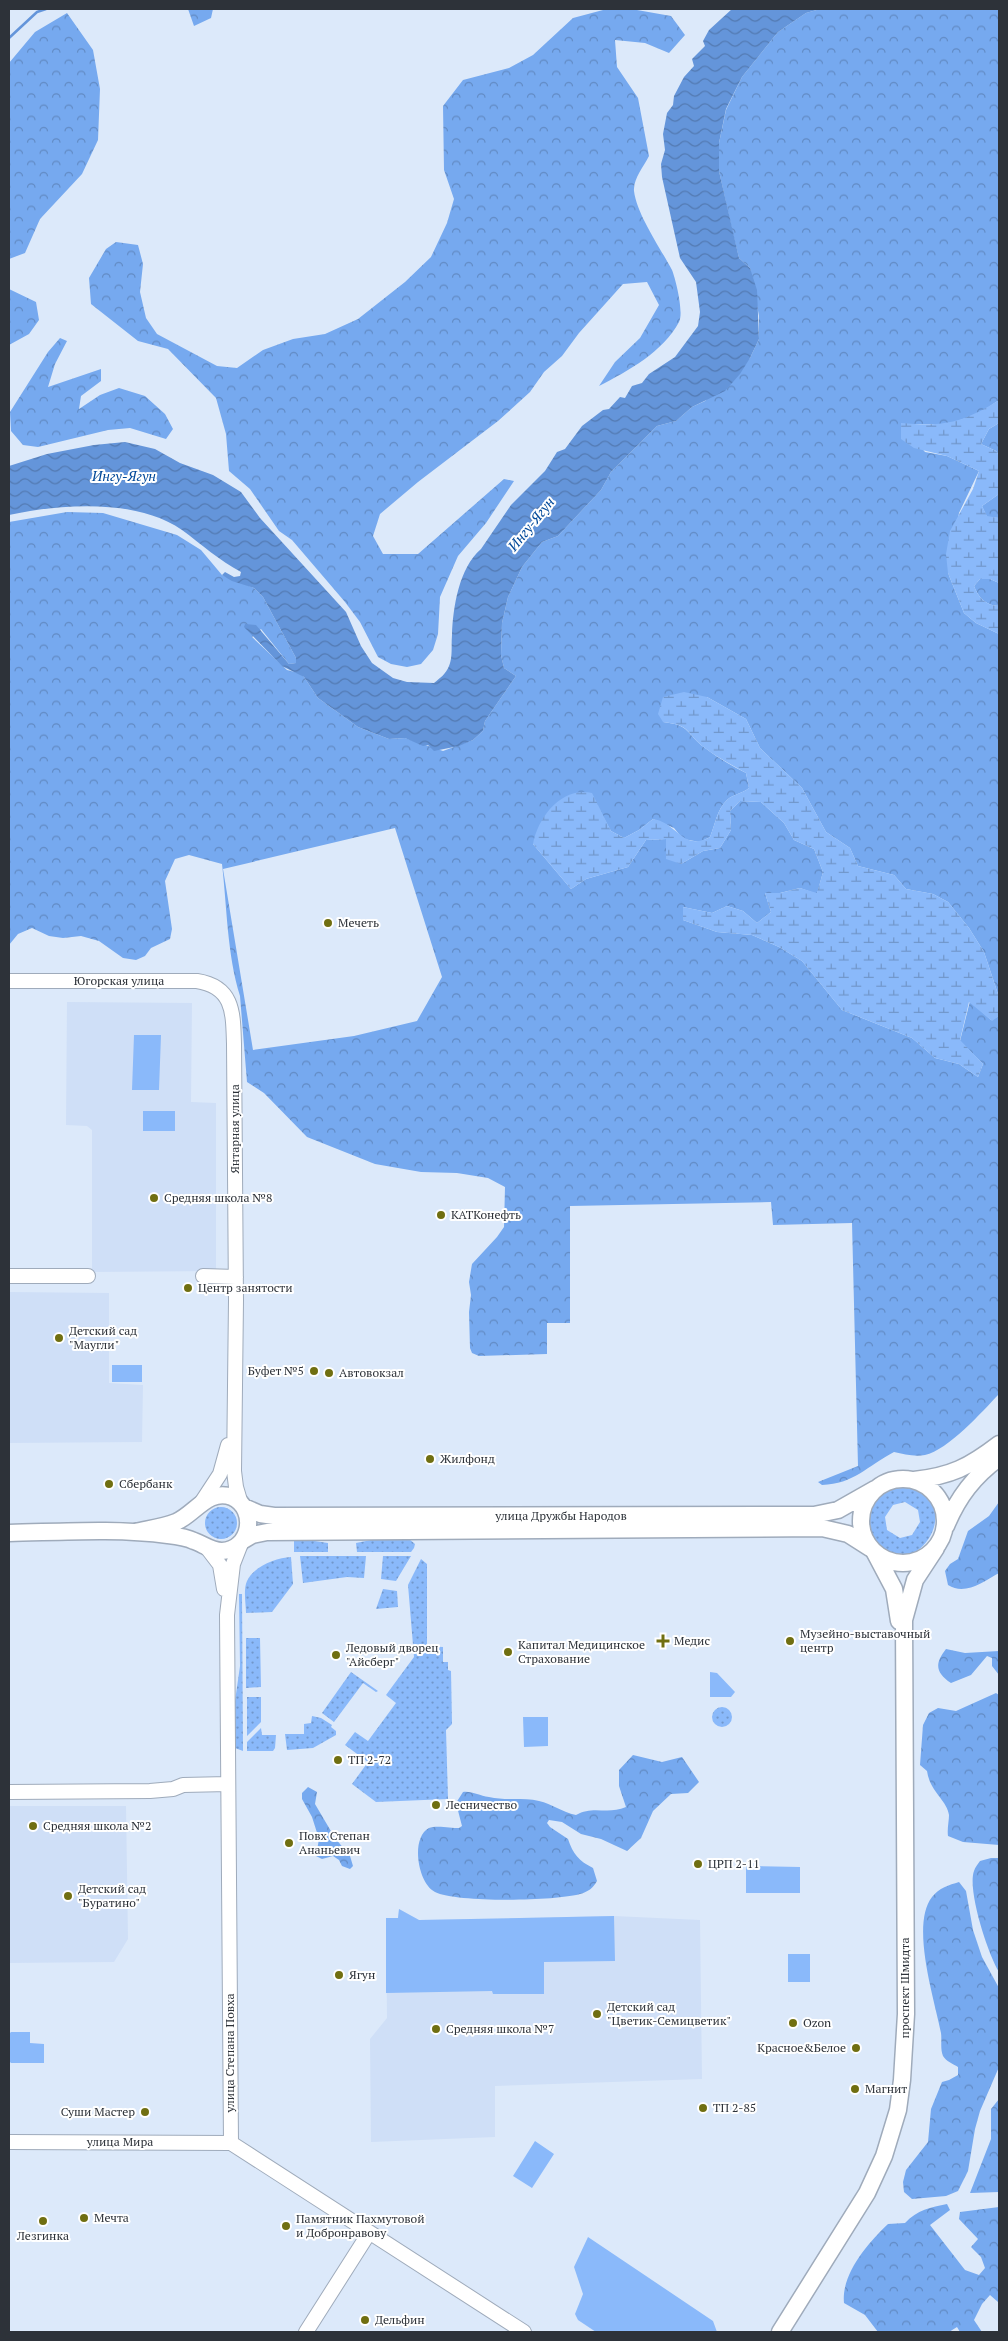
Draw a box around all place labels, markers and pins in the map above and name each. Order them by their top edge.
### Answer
place label: Мечеть [338,915,379,930]
marker: Мечеть [322,917,334,929]
place label: Средняя школа №8 [164,1190,272,1205]
marker: Средняя школа №8 [148,1192,160,1204]
place label: КАТКонефть [451,1207,521,1222]
marker: КАТКонефть [435,1209,447,1221]
place label: Центр занятости [198,1280,293,1295]
marker: Центр занятости [182,1282,194,1294]
place label: Детский сад "Маугли" [69,1323,137,1352]
marker: Детский сад "Маугли" [53,1332,65,1344]
place label: Буфет №5 [248,1363,304,1378]
marker: Буфет №5 [308,1365,320,1377]
place label: Автовокзал [339,1365,404,1380]
marker: Автовокзал [323,1367,335,1379]
place label: Жилфонд [440,1451,495,1466]
marker: Жилфонд [424,1453,436,1465]
place label: Сбербанк [119,1476,173,1491]
marker: Сбербанк [103,1478,115,1490]
place label: Музейно-выставочный центр [800,1626,930,1655]
place label: Медис [674,1633,710,1648]
marker: Медис [656,1634,670,1648]
marker: Музейно-выставочный центр [784,1635,796,1647]
place label: Капитал Медицинское Страхование [518,1637,645,1666]
place label: Ледовый дворец "Айсберг" [345,1640,439,1669]
marker: Капитал Медицинское Страхование [502,1646,514,1658]
marker: Ледовый дворец "Айсберг" [330,1649,342,1661]
place label: ТП 2-72 [348,1752,391,1767]
marker: ТП 2-72 [332,1754,344,1766]
place label: Лесничество [445,1797,518,1812]
marker: Лесничество [430,1799,442,1811]
place label: Средняя школа №2 [43,1818,151,1833]
marker: Средняя школа №2 [27,1820,39,1832]
place label: Повх Степан Ананьевич [299,1828,370,1857]
marker: Повх Степан Ананьевич [283,1837,295,1849]
place label: ЦРП 2-11 [708,1856,760,1871]
marker: ЦРП 2-11 [692,1858,704,1870]
place label: Детский сад "Буратино" [78,1881,146,1910]
marker: Детский сад "Буратино" [62,1890,74,1902]
place label: Ягун [349,1967,375,1982]
marker: Ягун [333,1969,345,1981]
place label: Детский сад "Цветик-Семицветик" [607,1999,731,2028]
marker: Детский сад "Цветик-Семицветик" [591,2008,603,2020]
place label: Ozon [803,2015,831,2030]
marker: Ozon [787,2017,799,2029]
place label: Средняя школа №7 [446,2021,554,2036]
marker: Средняя школа №7 [430,2023,442,2035]
place label: Красное&Белое [757,2040,846,2055]
marker: Красное&Белое [850,2042,862,2054]
place label: Магнит [865,2081,907,2096]
marker: Магнит [849,2083,861,2095]
place label: ТП 2-85 [713,2100,756,2115]
marker: ТП 2-85 [697,2102,709,2114]
place label: Суши Мастер [61,2104,135,2119]
marker: Суши Мастер [139,2106,151,2118]
place label: Мечта [94,2210,129,2225]
place label: Памятник Пахмутовой и Добронравову [296,2211,425,2240]
marker: Мечта [78,2212,90,2224]
marker: Лезгинка [37,2215,49,2227]
marker: Памятник Пахмутовой и Добронравову [280,2220,292,2232]
place label: Лезгинка [16,2228,69,2243]
place label: Дельфин [375,2312,425,2327]
marker: Дельфин [359,2314,371,2326]

